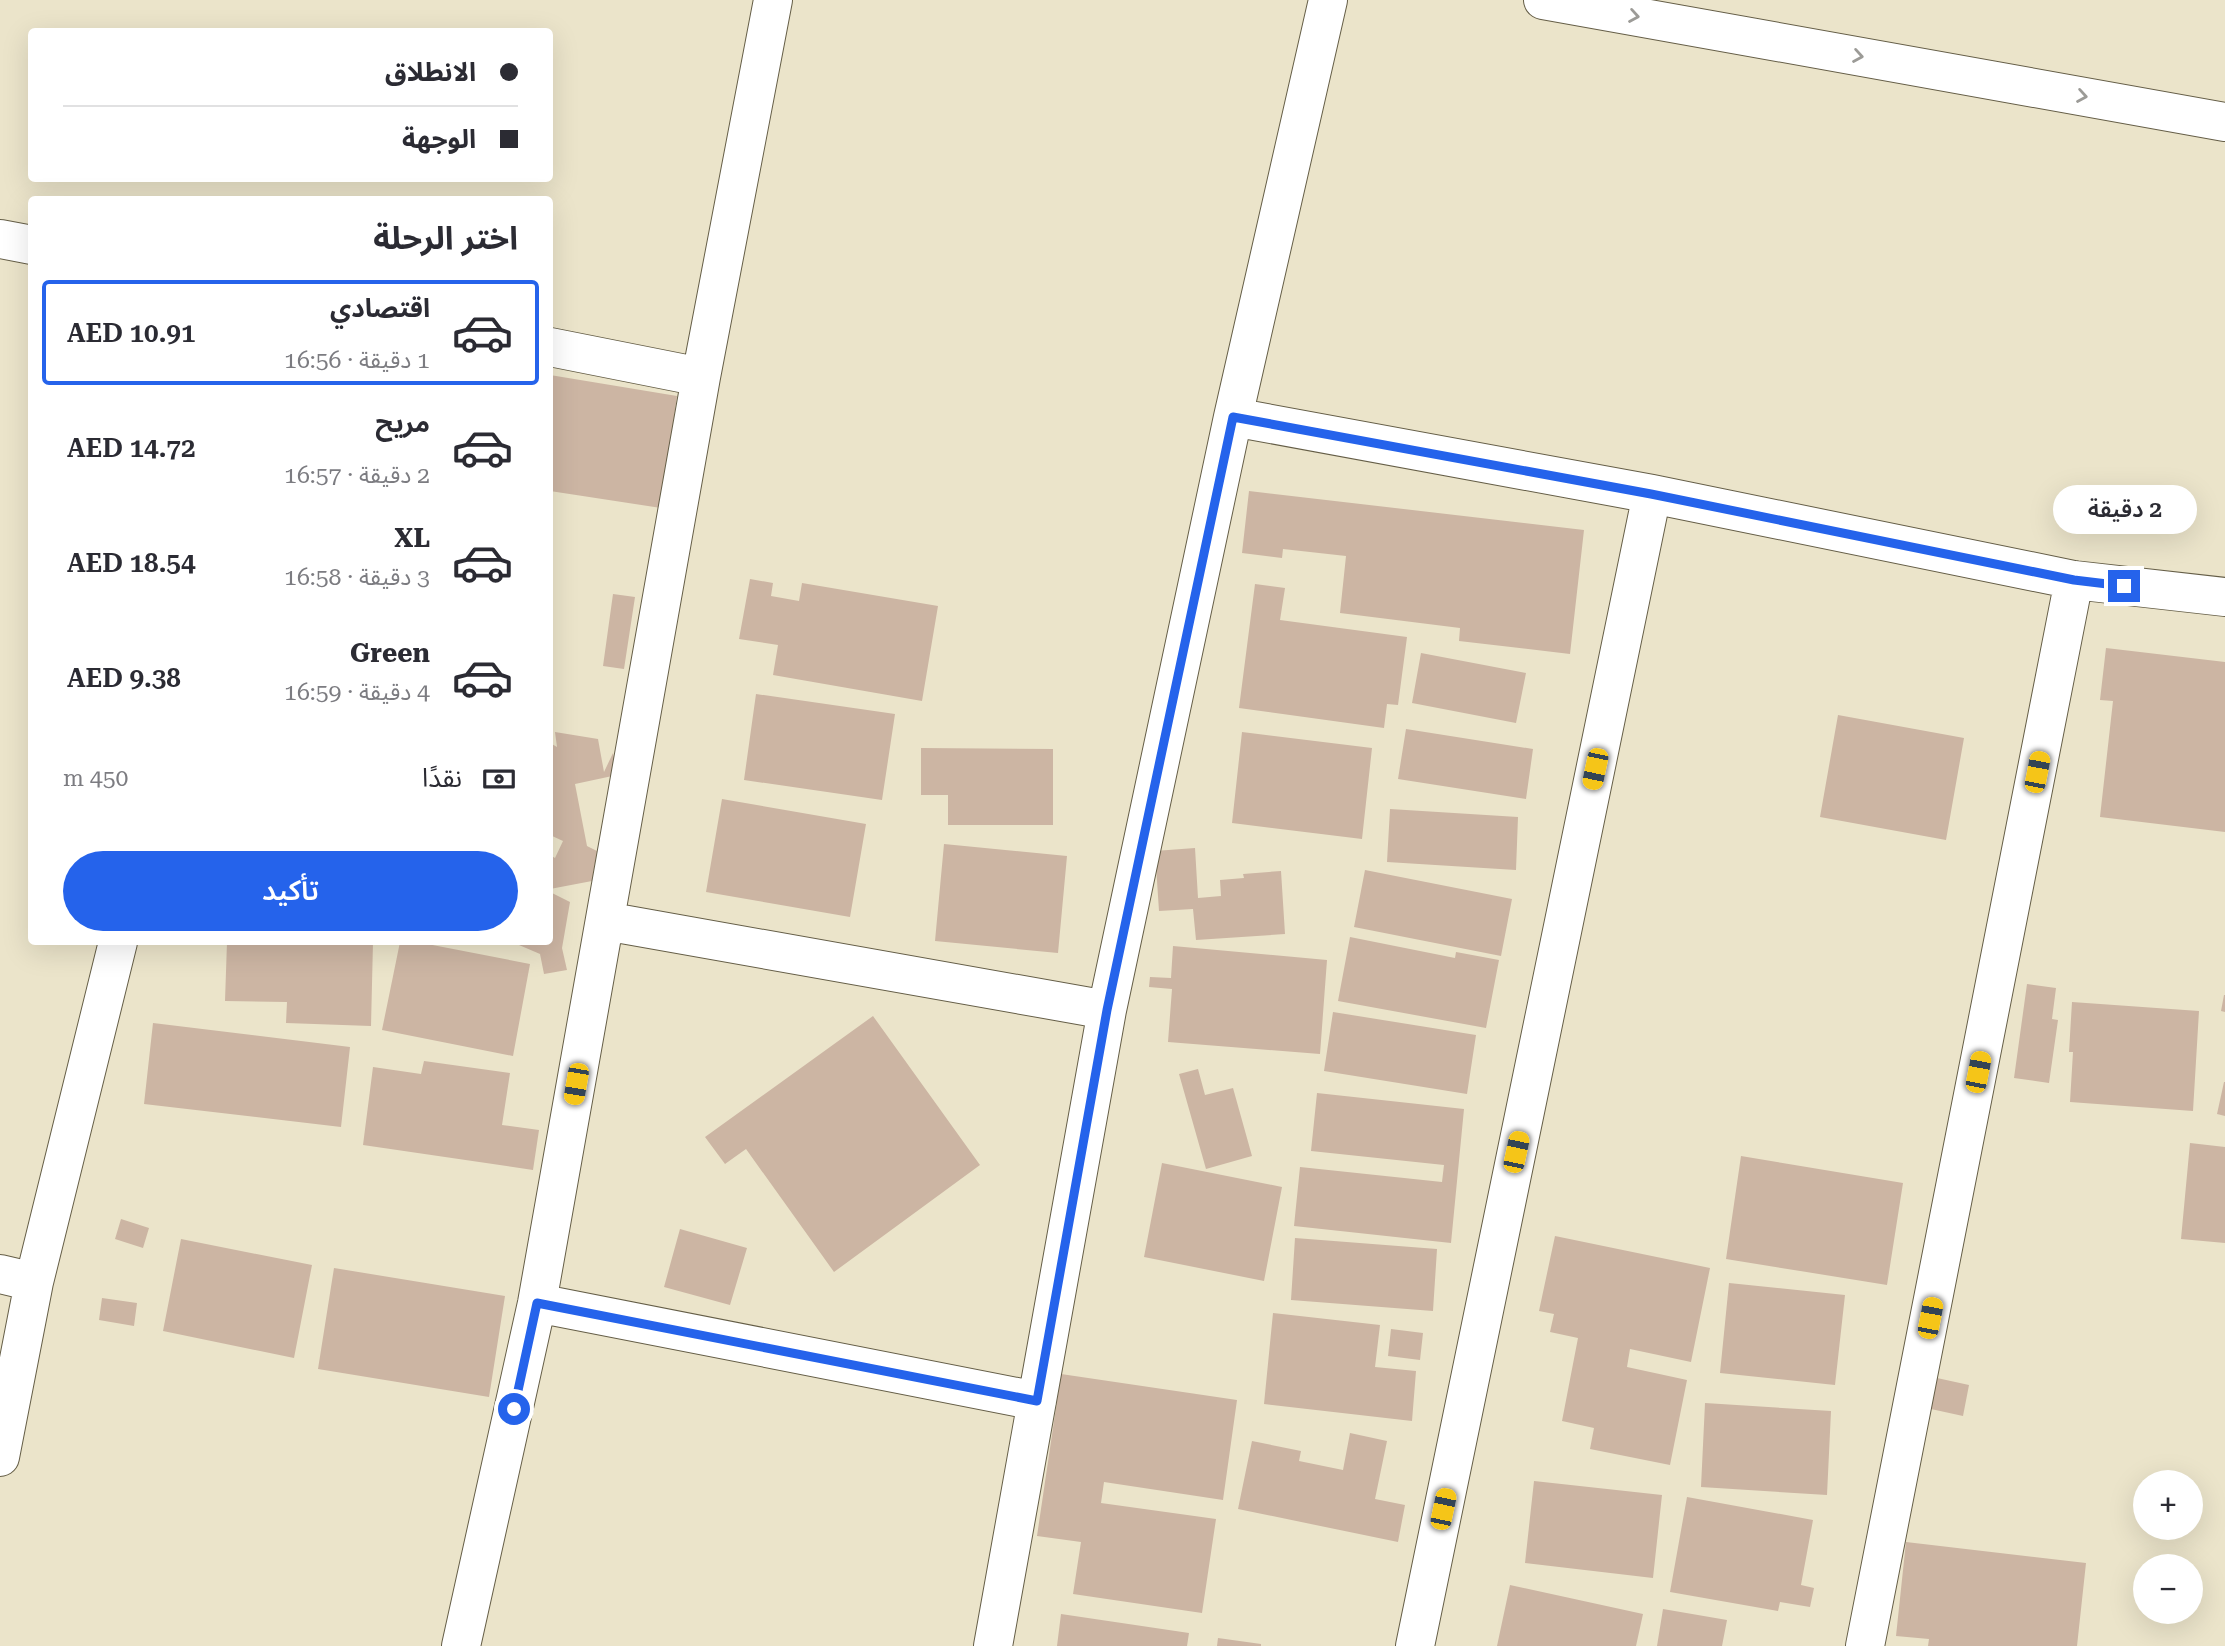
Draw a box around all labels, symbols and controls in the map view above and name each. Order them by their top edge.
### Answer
one-way arrow [1628,8,1640,23]
one-way arrow [1852,48,1864,63]
text: الانطلاق [385,57,476,87]
one-way arrow [2076,88,2088,103]
text: الوجهة [402,124,476,154]
text: اختر الرحلة [373,219,518,257]
text: اقتصادي [330,293,430,323]
icon: car [451,301,514,364]
text: AED 10.91 [67,318,195,348]
text: 1 دقيقة · 16:56 [284,347,430,374]
text: مريح [375,408,430,438]
icon: car [451,416,514,479]
text: AED 14.72 [67,433,195,463]
text: 2 دقيقة · 16:57 [284,462,430,489]
callout: 2 دقيقة [2052,484,2196,534]
text: 2 دقيقة [2088,496,2162,523]
text: XL [394,523,430,553]
icon: car [451,531,514,594]
text: AED 18.54 [67,548,195,578]
text: 3 دقيقة · 16:58 [284,564,430,591]
route end [2108,570,2140,602]
text: Green [350,638,430,668]
icon: car [451,646,514,709]
text: AED 9.38 [67,663,181,693]
text: 4 دقيقة · 16:59 [284,679,430,706]
car [1581,746,1610,792]
car [2023,749,2052,795]
icon: cash [480,760,518,798]
text: نقدًا [422,763,462,793]
text: 450 m [63,765,128,792]
button: تأكيد [63,851,518,931]
car [1964,1049,1993,1095]
car [563,1061,590,1107]
car [1502,1129,1531,1175]
car [1916,1295,1945,1341]
route start [498,1393,530,1425]
map controls [2133,1470,2203,1624]
button: + [2133,1470,2203,1540]
car [1429,1486,1458,1532]
button: − [2133,1554,2203,1624]

